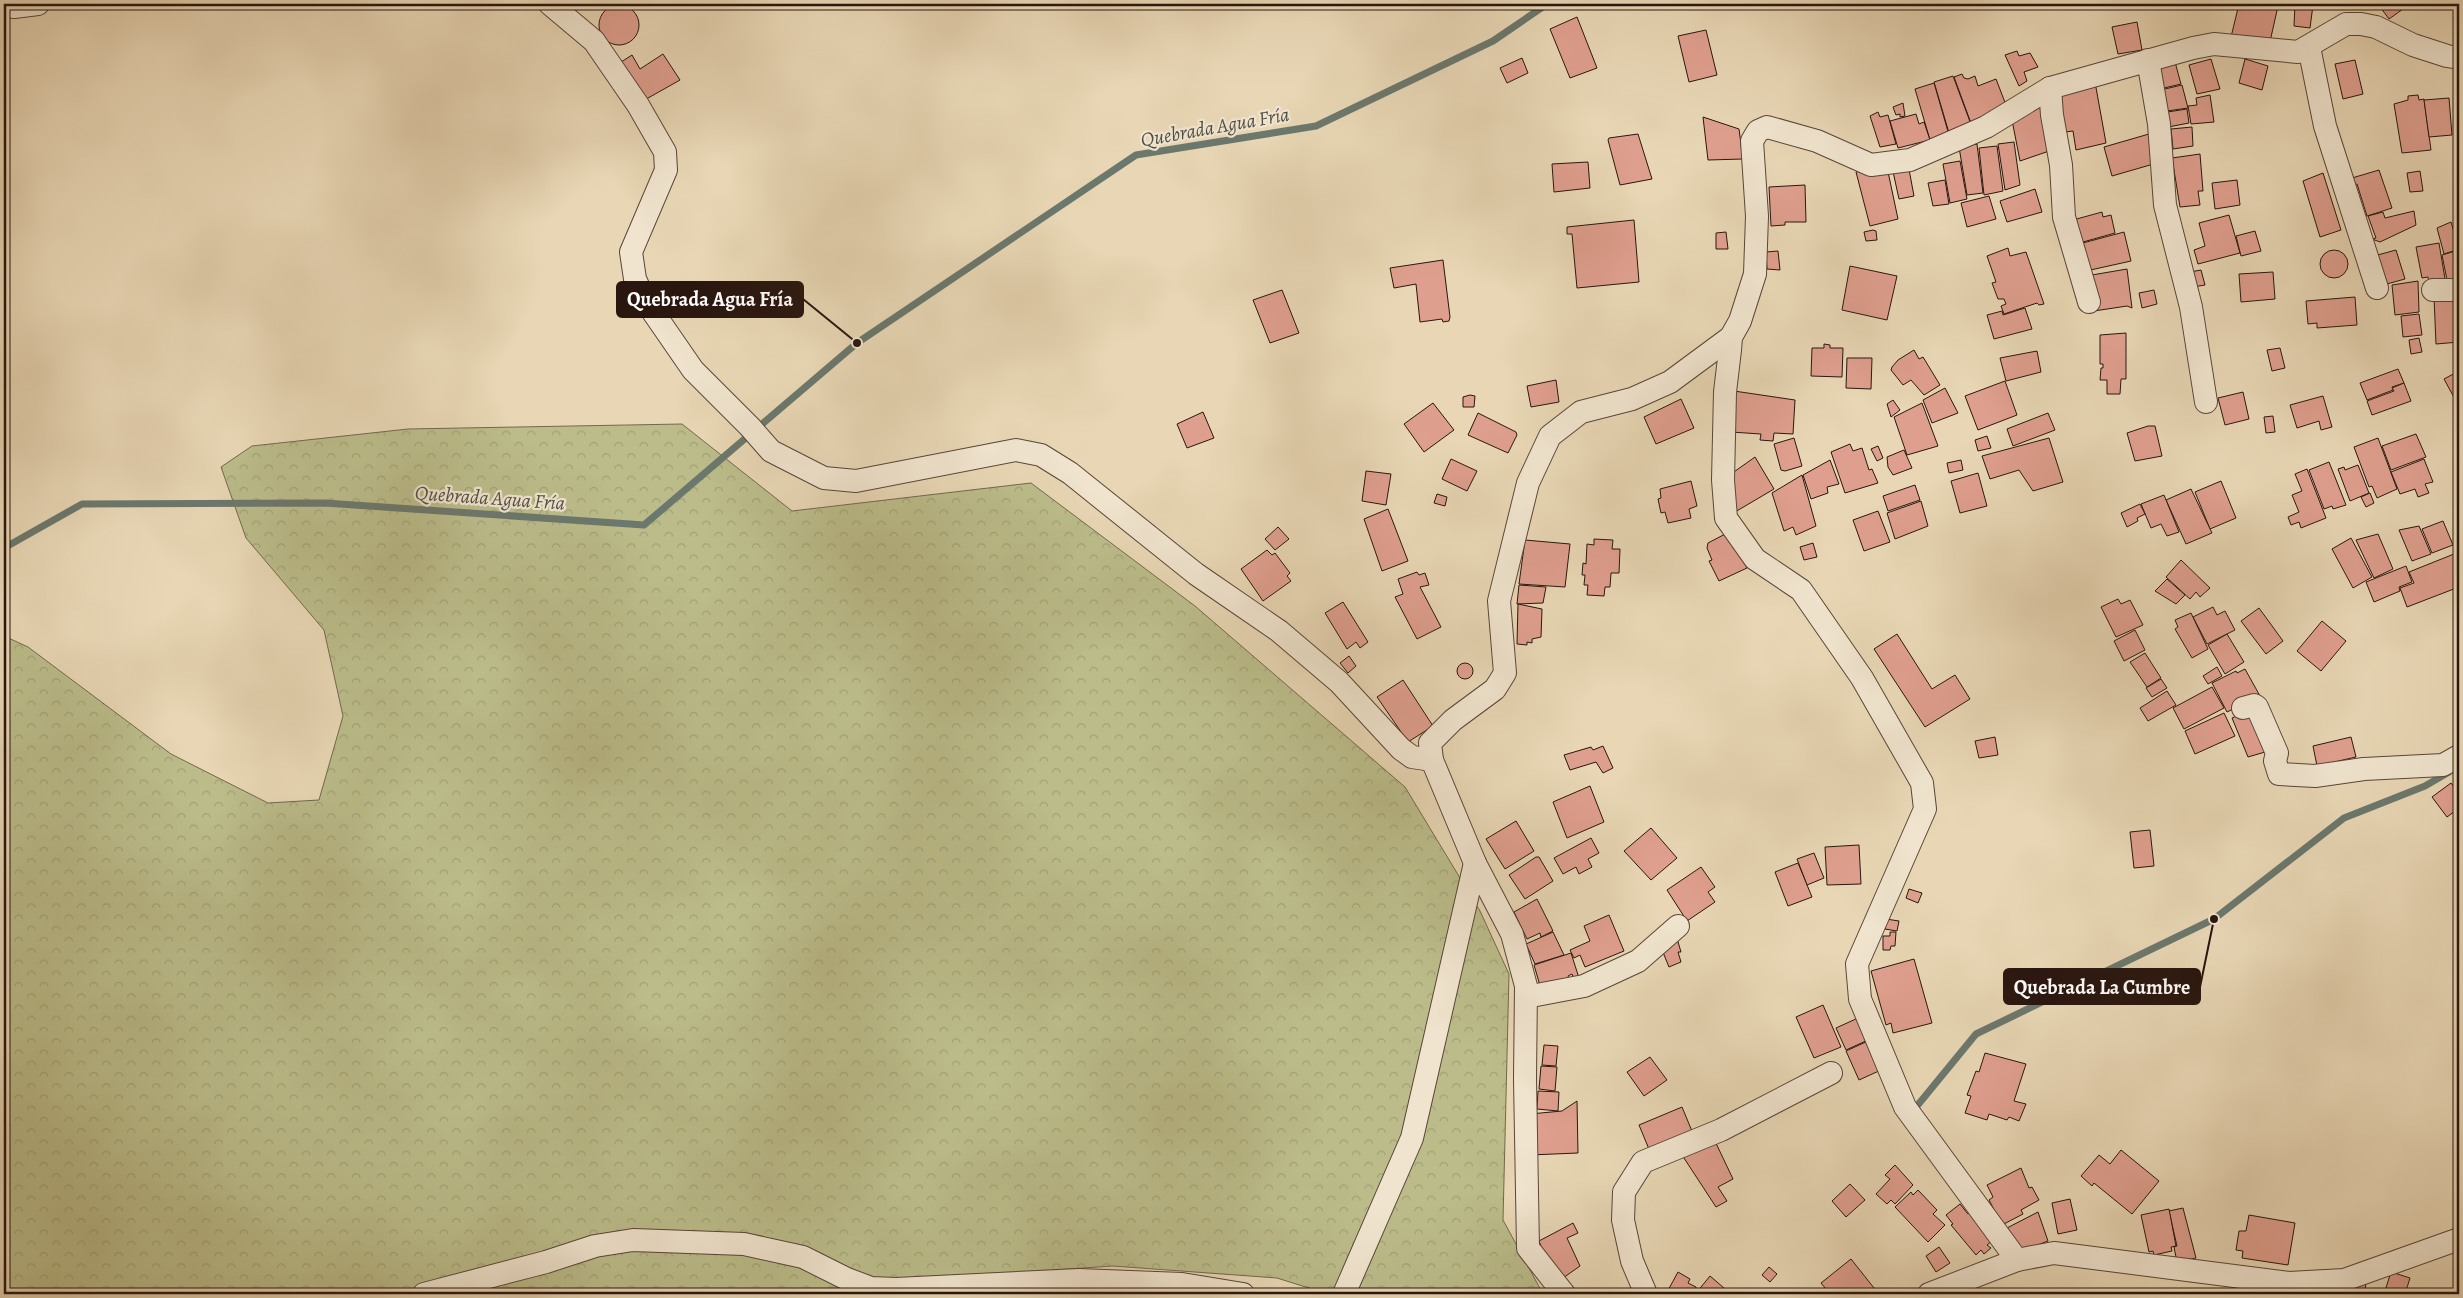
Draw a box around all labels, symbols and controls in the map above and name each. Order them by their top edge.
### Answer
water label: Quebrada Agua Fría [1139,101,1291,153]
callout: Quebrada Agua Fría [617,282,803,317]
text: Quebrada Agua Fría [627,286,793,313]
water label: Quebrada Agua Fría [414,479,566,517]
callout: Quebrada La Cumbre [2004,969,2200,1004]
text: Quebrada La Cumbre [2014,974,2190,1001]

